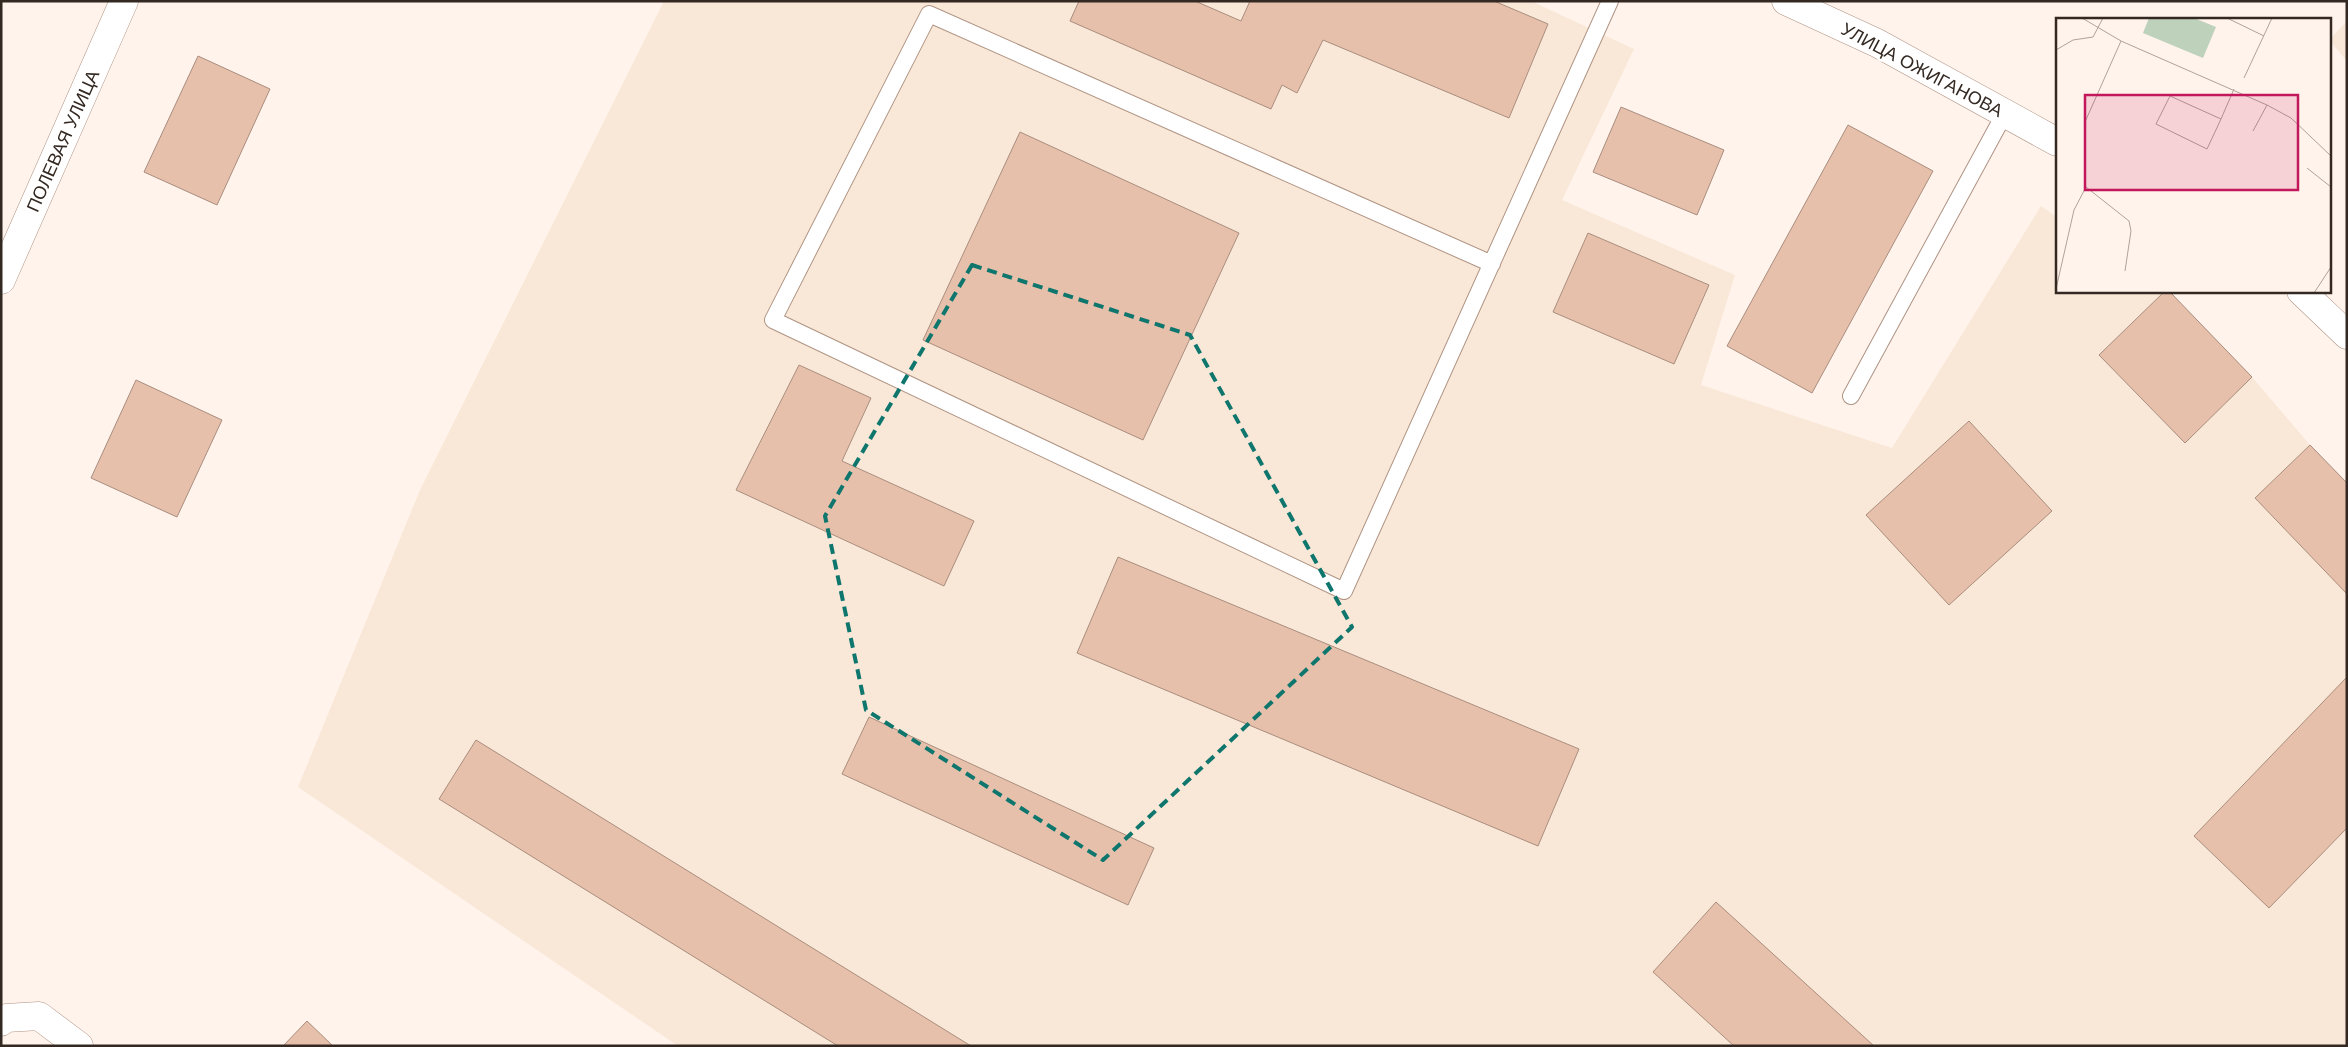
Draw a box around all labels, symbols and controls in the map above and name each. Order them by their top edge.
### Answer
inset map [2056,18,2330,292]
street label: УЛИЦА ОЖИГАНОВА [1838,19,2006,121]
street label: ПОЛЕВАЯ УЛИЦА [23,67,103,215]

